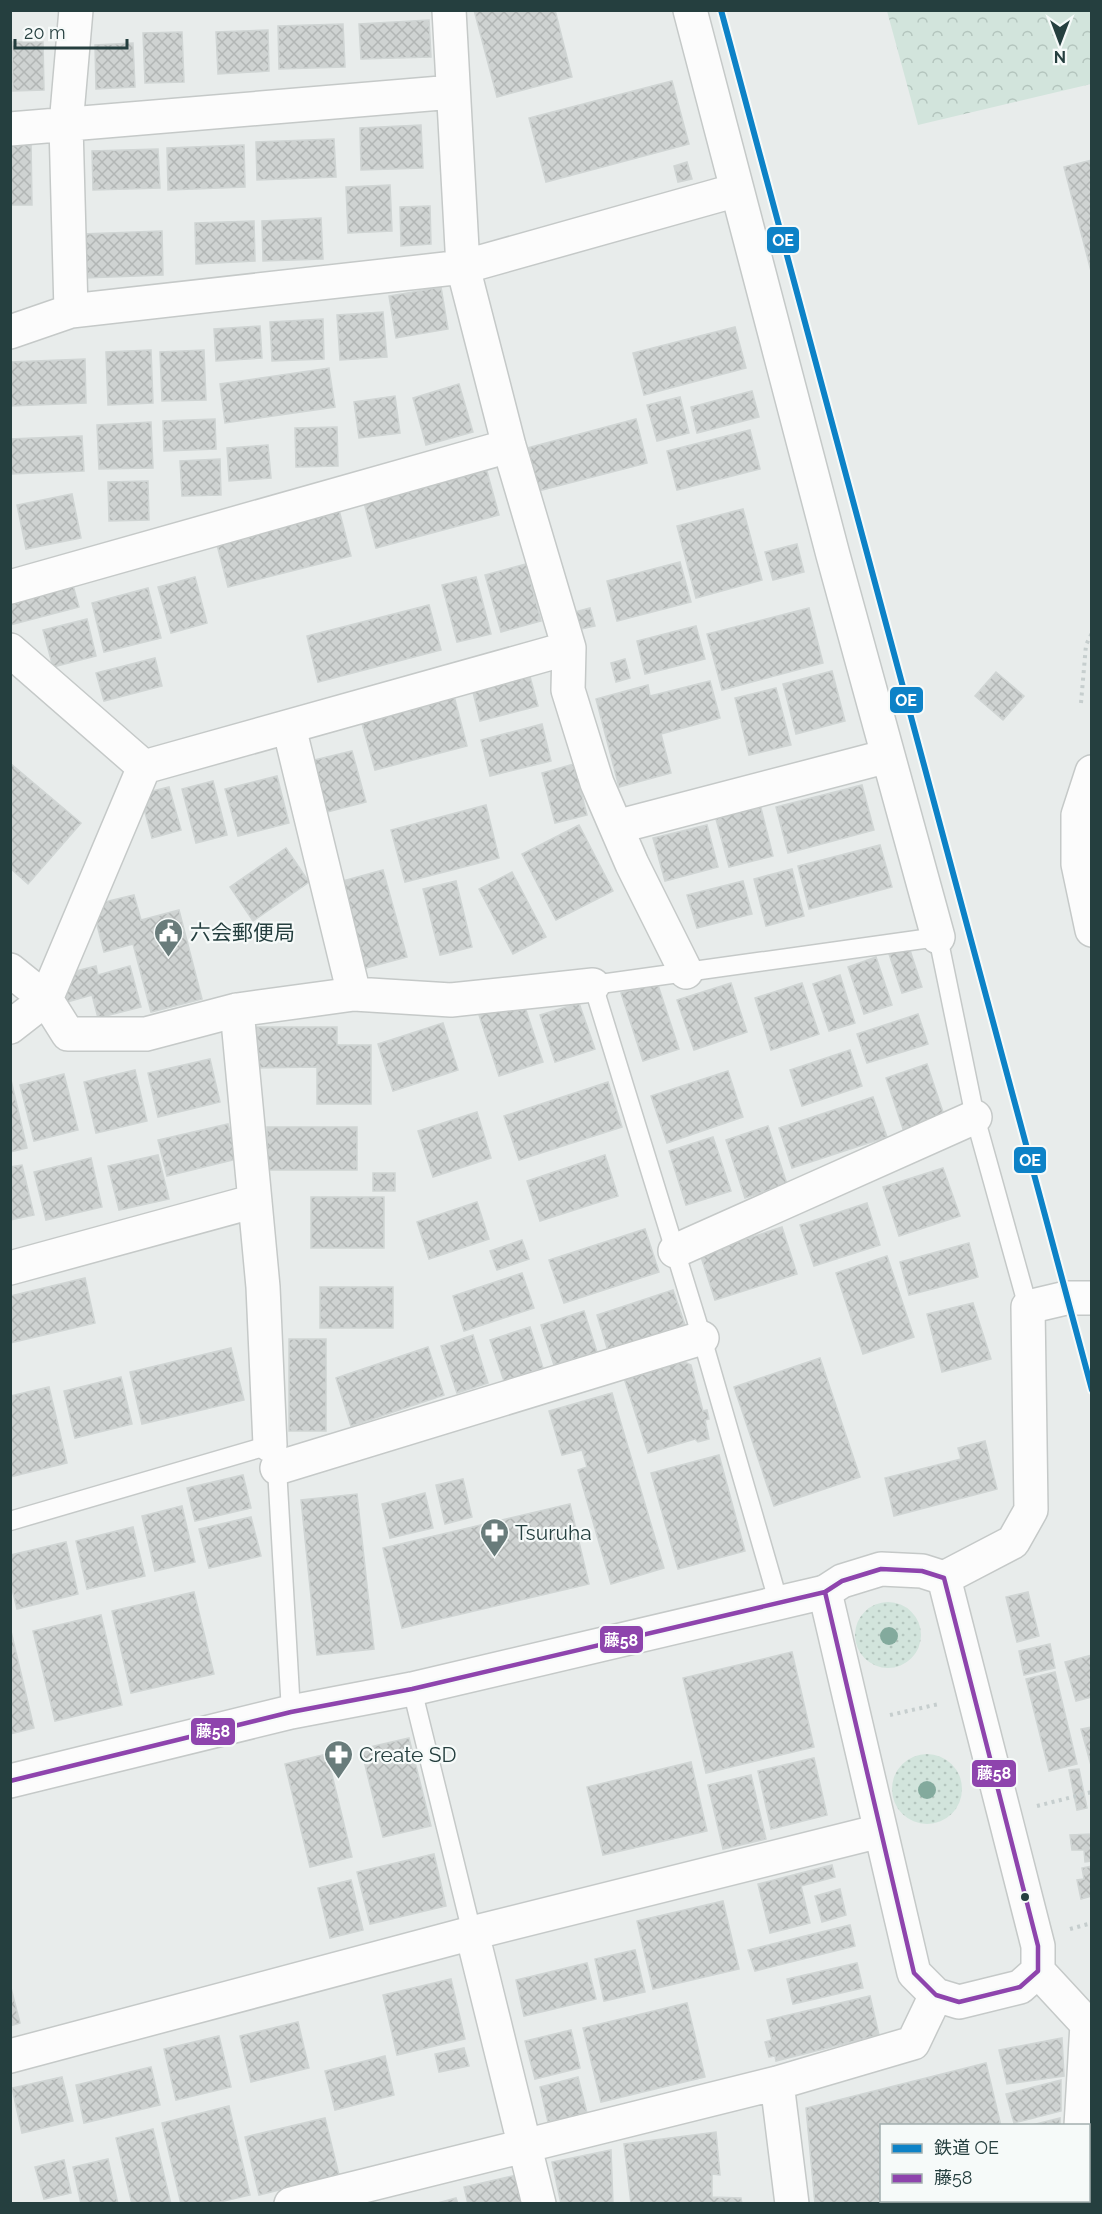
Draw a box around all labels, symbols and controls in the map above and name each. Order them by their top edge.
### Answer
scale bar [15,12,128,50]
north arrow [1030,12,1090,72]
text: 20 m [24,22,66,43]
text: N [1054,47,1066,66]
line badge: OE [766,226,800,254]
text: OE [772,231,794,250]
line badge: OE [889,686,924,714]
text: OE [895,691,917,710]
public building icon: 六会郵便局 [153,916,185,958]
place label: 六会郵便局 [190,920,295,945]
line badge: OE [1013,1146,1047,1174]
text: OE [1019,1151,1041,1170]
pharmacy icon: Tsuruha [478,1516,510,1558]
place label: Tsuruha [515,1520,592,1545]
line badge: 藤58 [599,1625,644,1654]
text: 藤58 [604,1631,638,1650]
line badge: 藤58 [190,1717,236,1746]
text: 藤58 [196,1722,230,1741]
pharmacy icon: Create SD [322,1738,354,1780]
place label: Create SD [359,1742,456,1767]
line badge: 藤58 [971,1759,1017,1788]
text: 藤58 [977,1764,1011,1783]
unlabelled marker [1019,1891,1031,1903]
legend [880,2124,1090,2202]
text: 鉄道 OE [934,2137,999,2158]
text: 藤58 [934,2167,972,2188]

